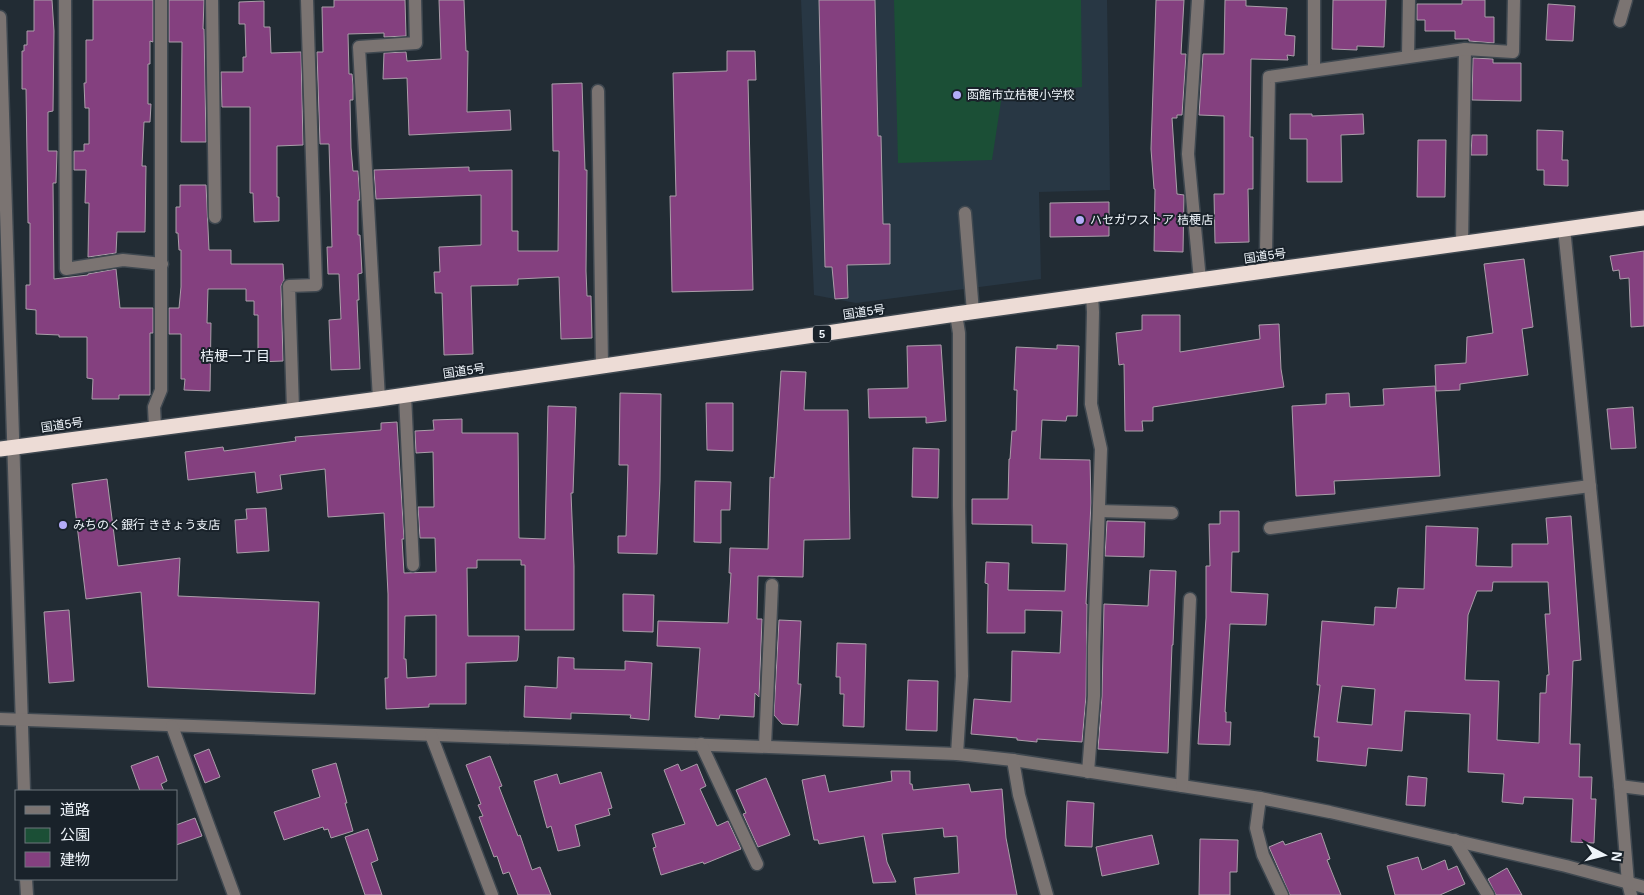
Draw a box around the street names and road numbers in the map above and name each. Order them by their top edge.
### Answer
street label: 国道5号 [1243,246,1287,266]
street label: 国道5号 [842,302,886,322]
road number: 5 [813,326,831,342]
street label: 国道5号 [442,361,486,381]
street label: 国道5号 [40,415,84,435]

